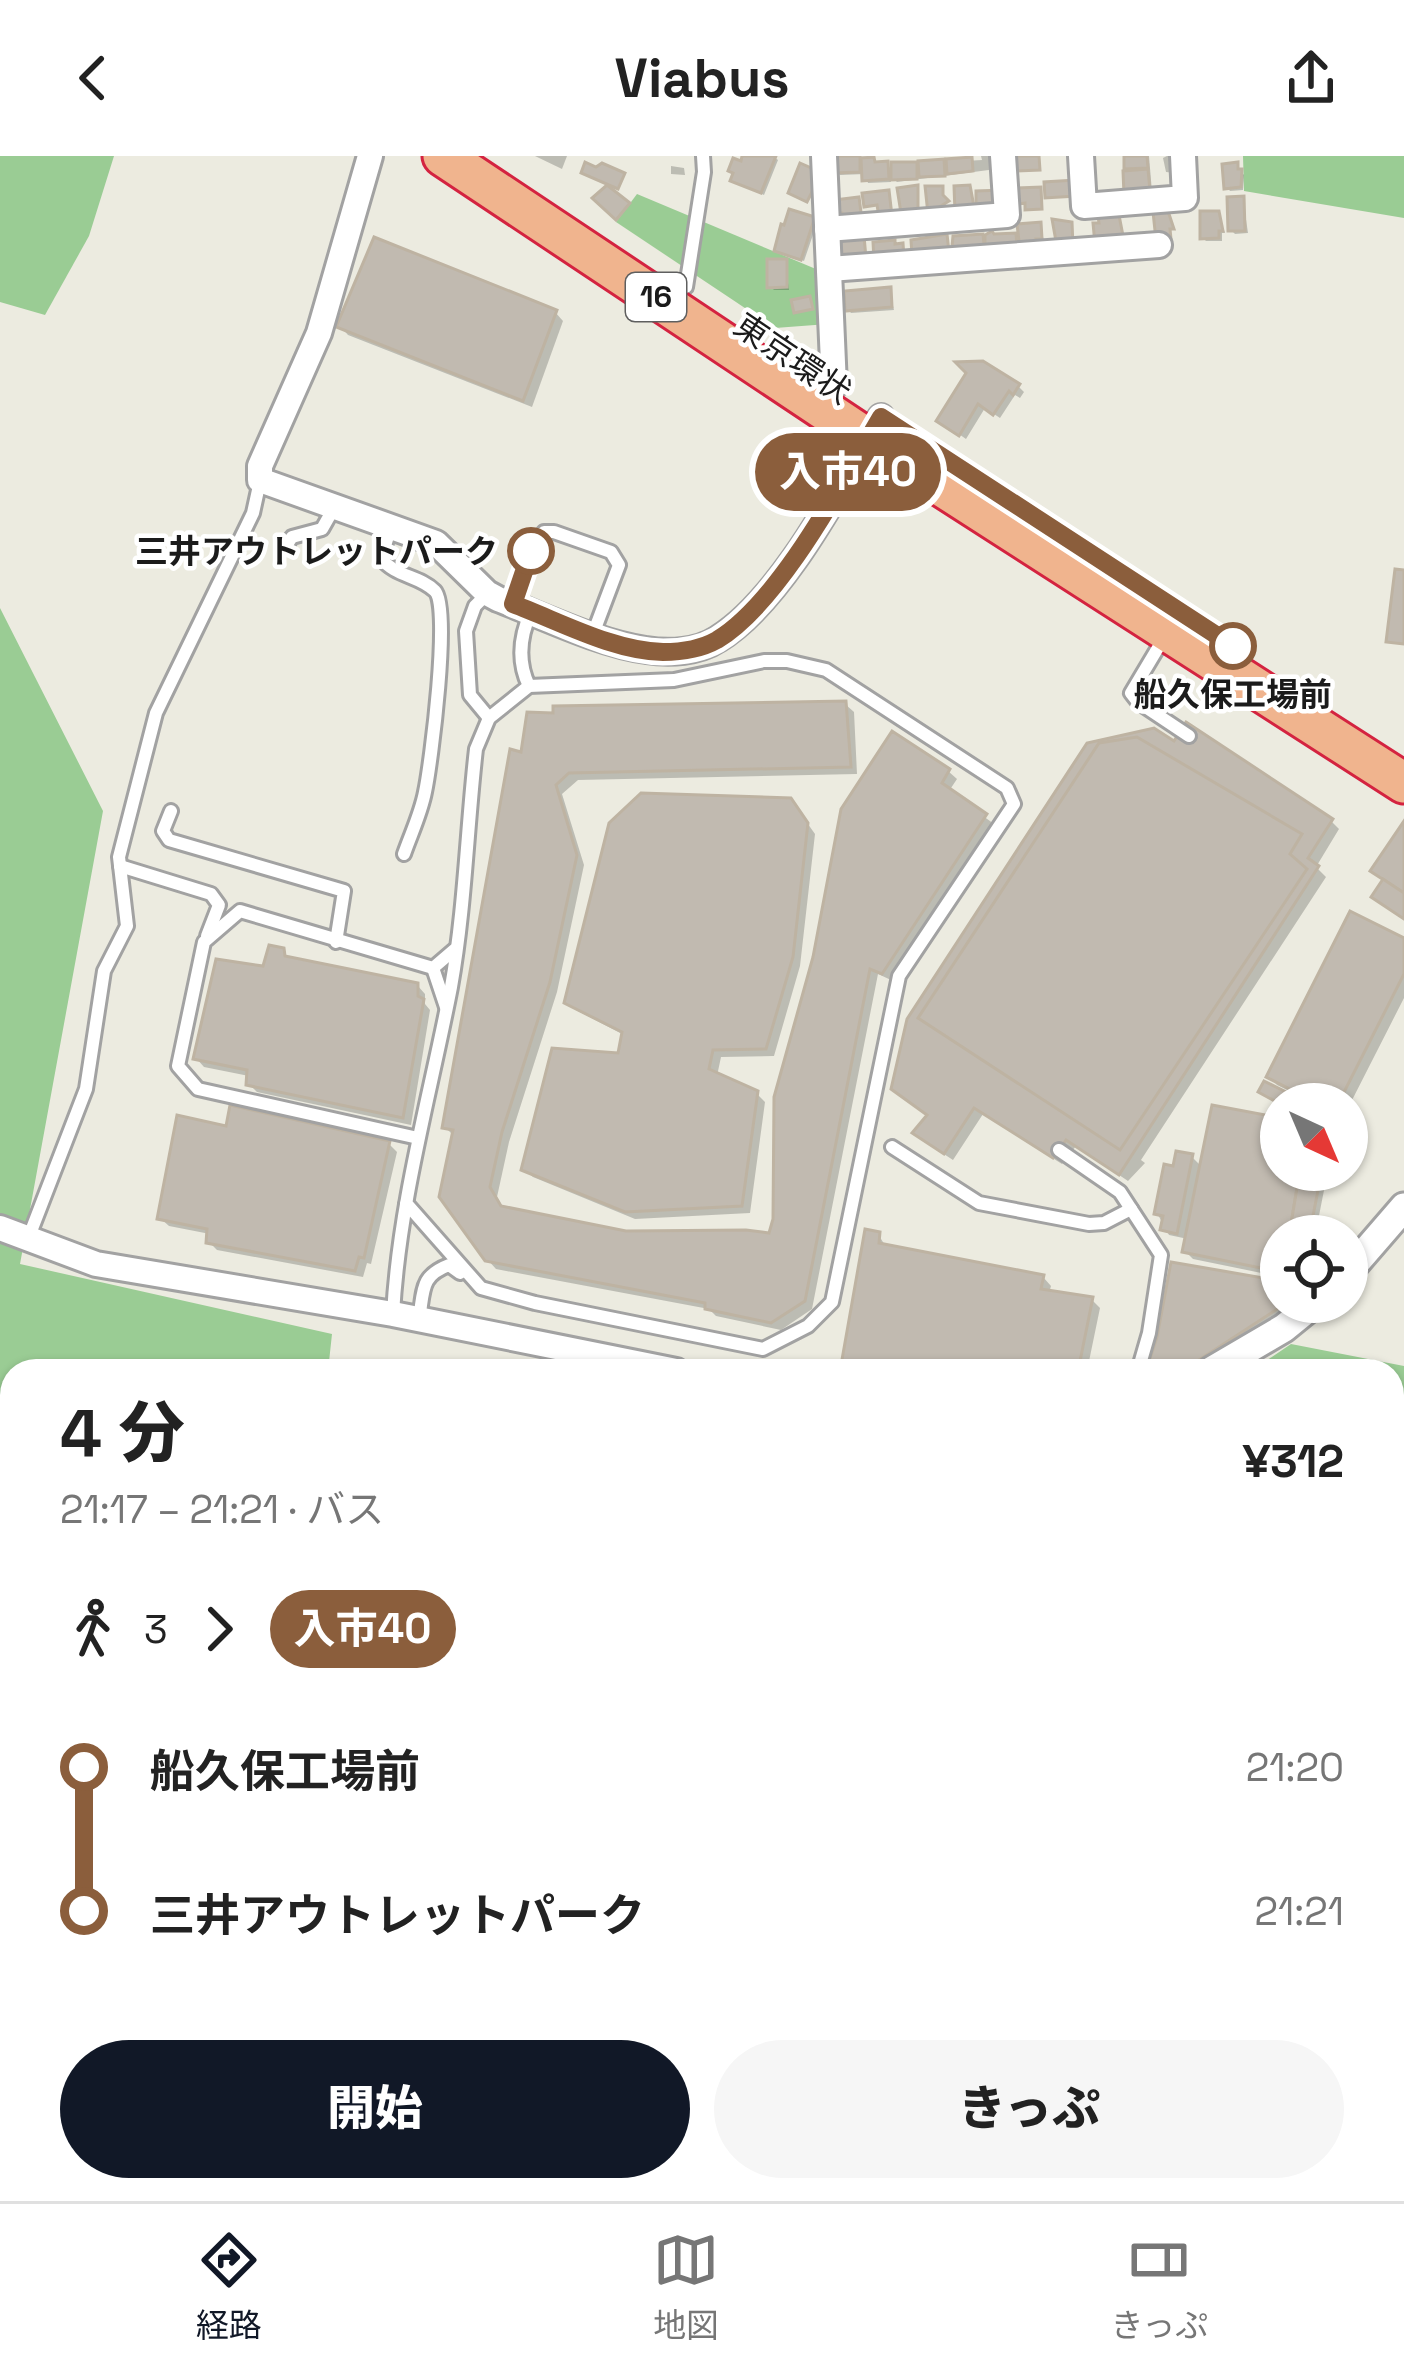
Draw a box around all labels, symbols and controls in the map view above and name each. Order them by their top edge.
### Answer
text: Viabus [615,44,789,113]
icon: back [60,45,126,111]
icon: share [1278,45,1344,111]
road number: 16 [626,273,686,321]
street label: 東京環状 [726,305,859,413]
line badge: 入市40 [764,433,932,511]
text: 入市40 [779,445,917,498]
marker: 三井アウトレットパーク [509,529,553,573]
place label: 三井アウトレットパーク [135,531,498,573]
marker: 船久保工場前 [1211,624,1255,668]
place label: 船久保工場前 [1134,674,1332,716]
north arrow [1260,1083,1368,1191]
map controls [1260,1083,1368,1323]
button: locate [1260,1215,1368,1323]
text: 4 分 [60,1391,185,1475]
text: ¥312 [1242,1433,1344,1490]
text: 21:17 – 21:21 · バス [60,1485,384,1534]
icon: walk [60,1596,126,1662]
icon: forward [186,1596,252,1662]
text: 入市40 [294,1602,432,1655]
text: 3 [144,1605,168,1654]
text: 船久保工場前 [150,1743,420,1800]
text: 21:20 [1246,1743,1344,1792]
text: 三井アウトレットパーク [150,1887,645,1944]
text: 21:21 [1254,1887,1344,1936]
button: 開始 [60,2040,690,2178]
button: きっぷ [714,2040,1344,2178]
tab: 経路 [196,2227,262,2347]
tab: 地図 [653,2227,719,2347]
tab: きっぷ [1111,2227,1208,2347]

